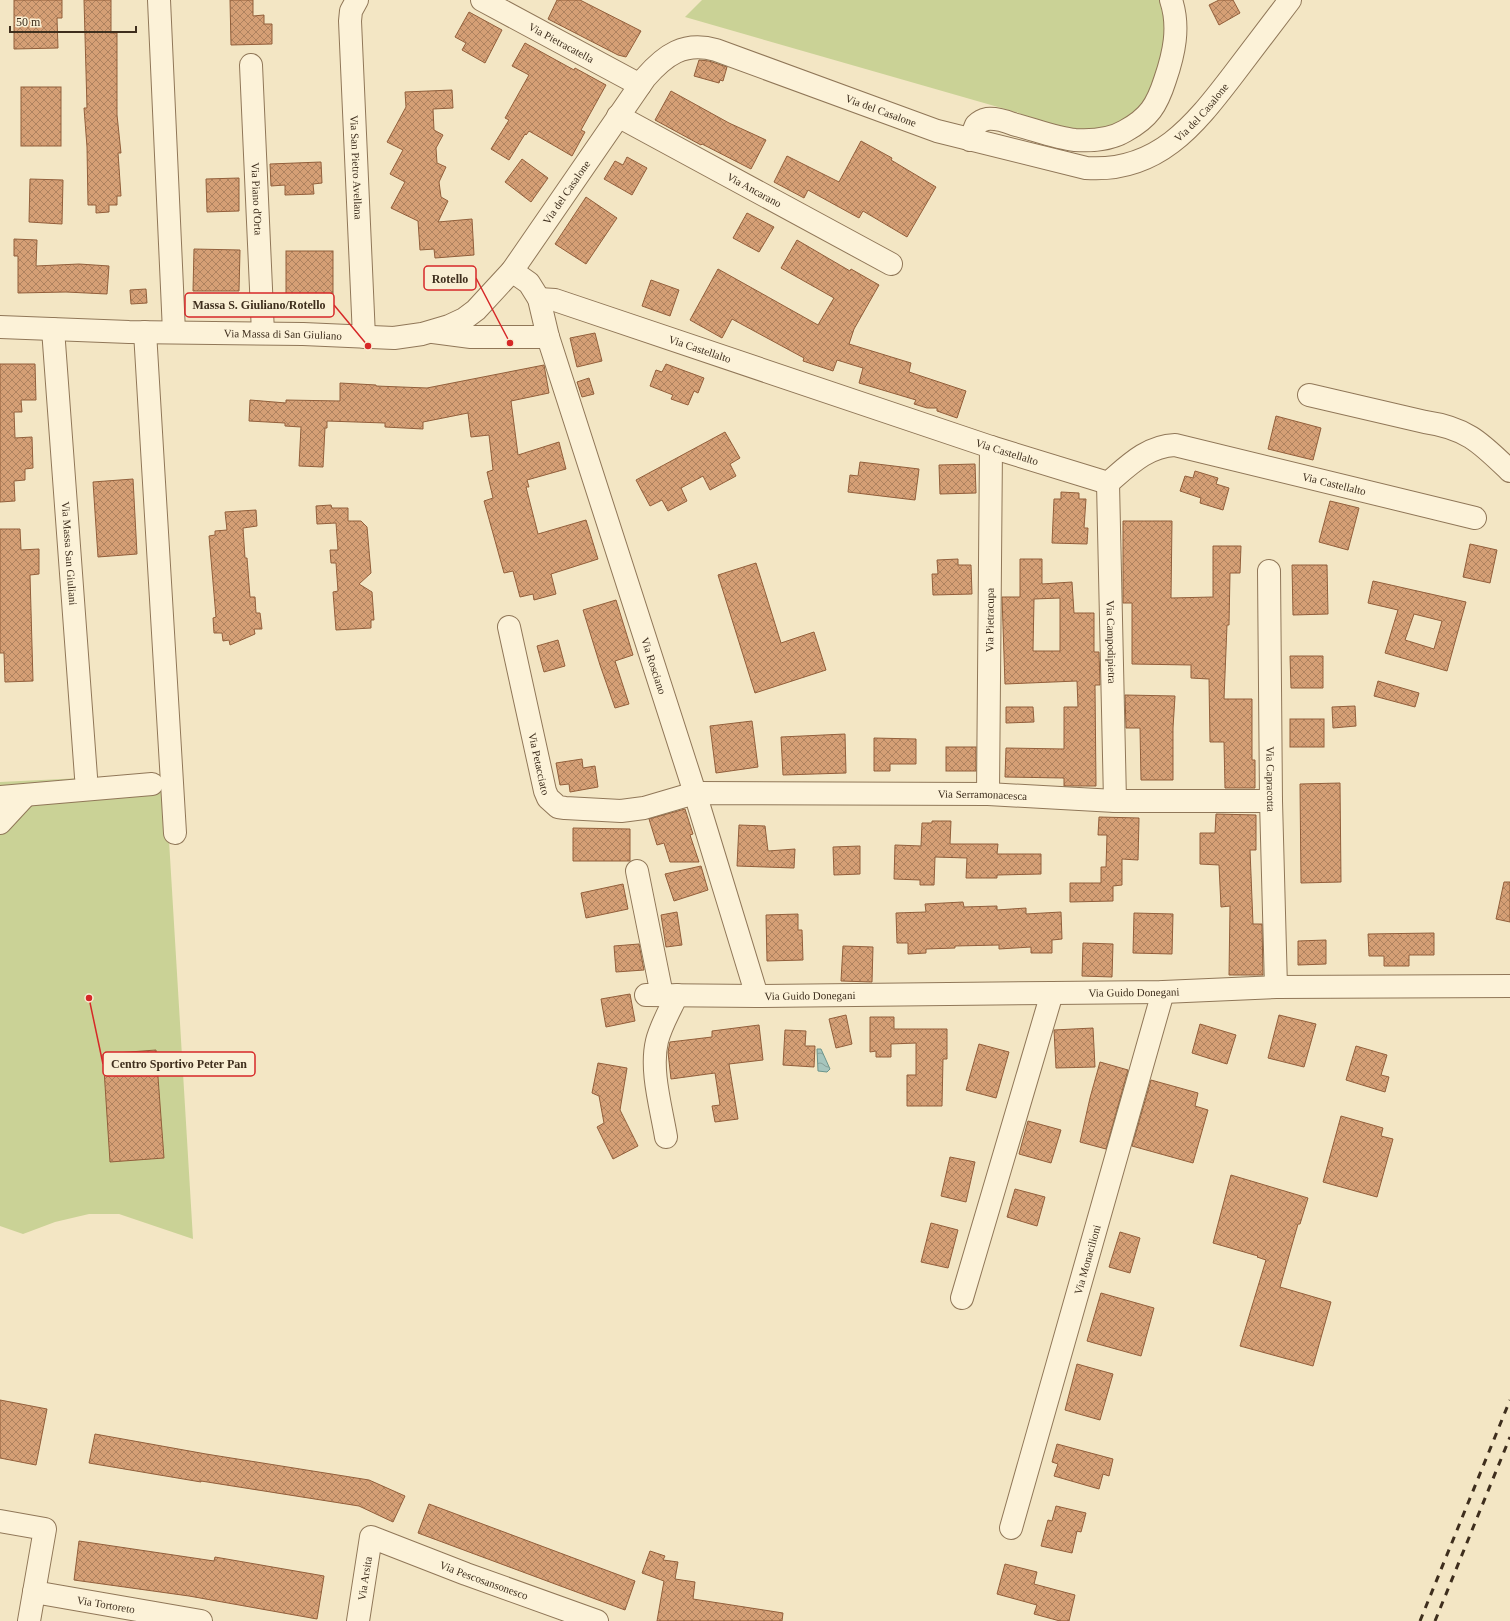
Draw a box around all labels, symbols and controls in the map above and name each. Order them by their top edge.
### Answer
scale bar [10,8,136,34]
text: 50 m [16,15,41,29]
street label: Via Pietracatella [527,20,596,65]
street label: Via del Casalone [1172,81,1231,144]
street label: Via del Casalone [844,92,918,129]
street label: Via San Pietro Avellana [348,115,365,220]
street label: Via del Casalone [540,158,592,226]
street label: Via Piano d'Orta [249,162,265,236]
street label: Via Ancarano [725,170,784,210]
callout: Rotello [424,266,476,290]
text: Rotello [432,272,468,286]
callout: Massa S. Giuliano/Rotello [185,293,334,317]
text: Massa S. Giuliano/Rotello [192,298,326,312]
street label: Via Massa di San Giuliano [224,327,343,342]
street label: Via Castellalto [667,333,733,365]
street label: Via Castellalto [974,436,1040,467]
street label: Via Castellalto [1301,470,1368,497]
street label: Via Massa San Giuliani [60,501,79,606]
street label: Via Pietracupa [983,588,996,652]
street label: Via Campodipietra [1105,600,1118,684]
street label: Via Rosciano [639,636,669,696]
street label: Via Petacciato [526,732,552,797]
street label: Via Capracotta [1265,746,1277,812]
street label: Via Serramonacesca [938,788,1028,802]
street label: Via Guido Donegani [1088,985,1180,999]
street label: Via Guido Donegani [764,989,856,1002]
callout: Centro Sportivo Peter Pan [103,1052,255,1076]
text: Centro Sportivo Peter Pan [111,1057,247,1071]
street label: Via Monacilioni [1072,1223,1103,1296]
street label: Via Arsita [355,1556,374,1601]
street label: Via Pescosansonesco [438,1558,530,1602]
street label: Via Tortoreto [76,1594,136,1616]

